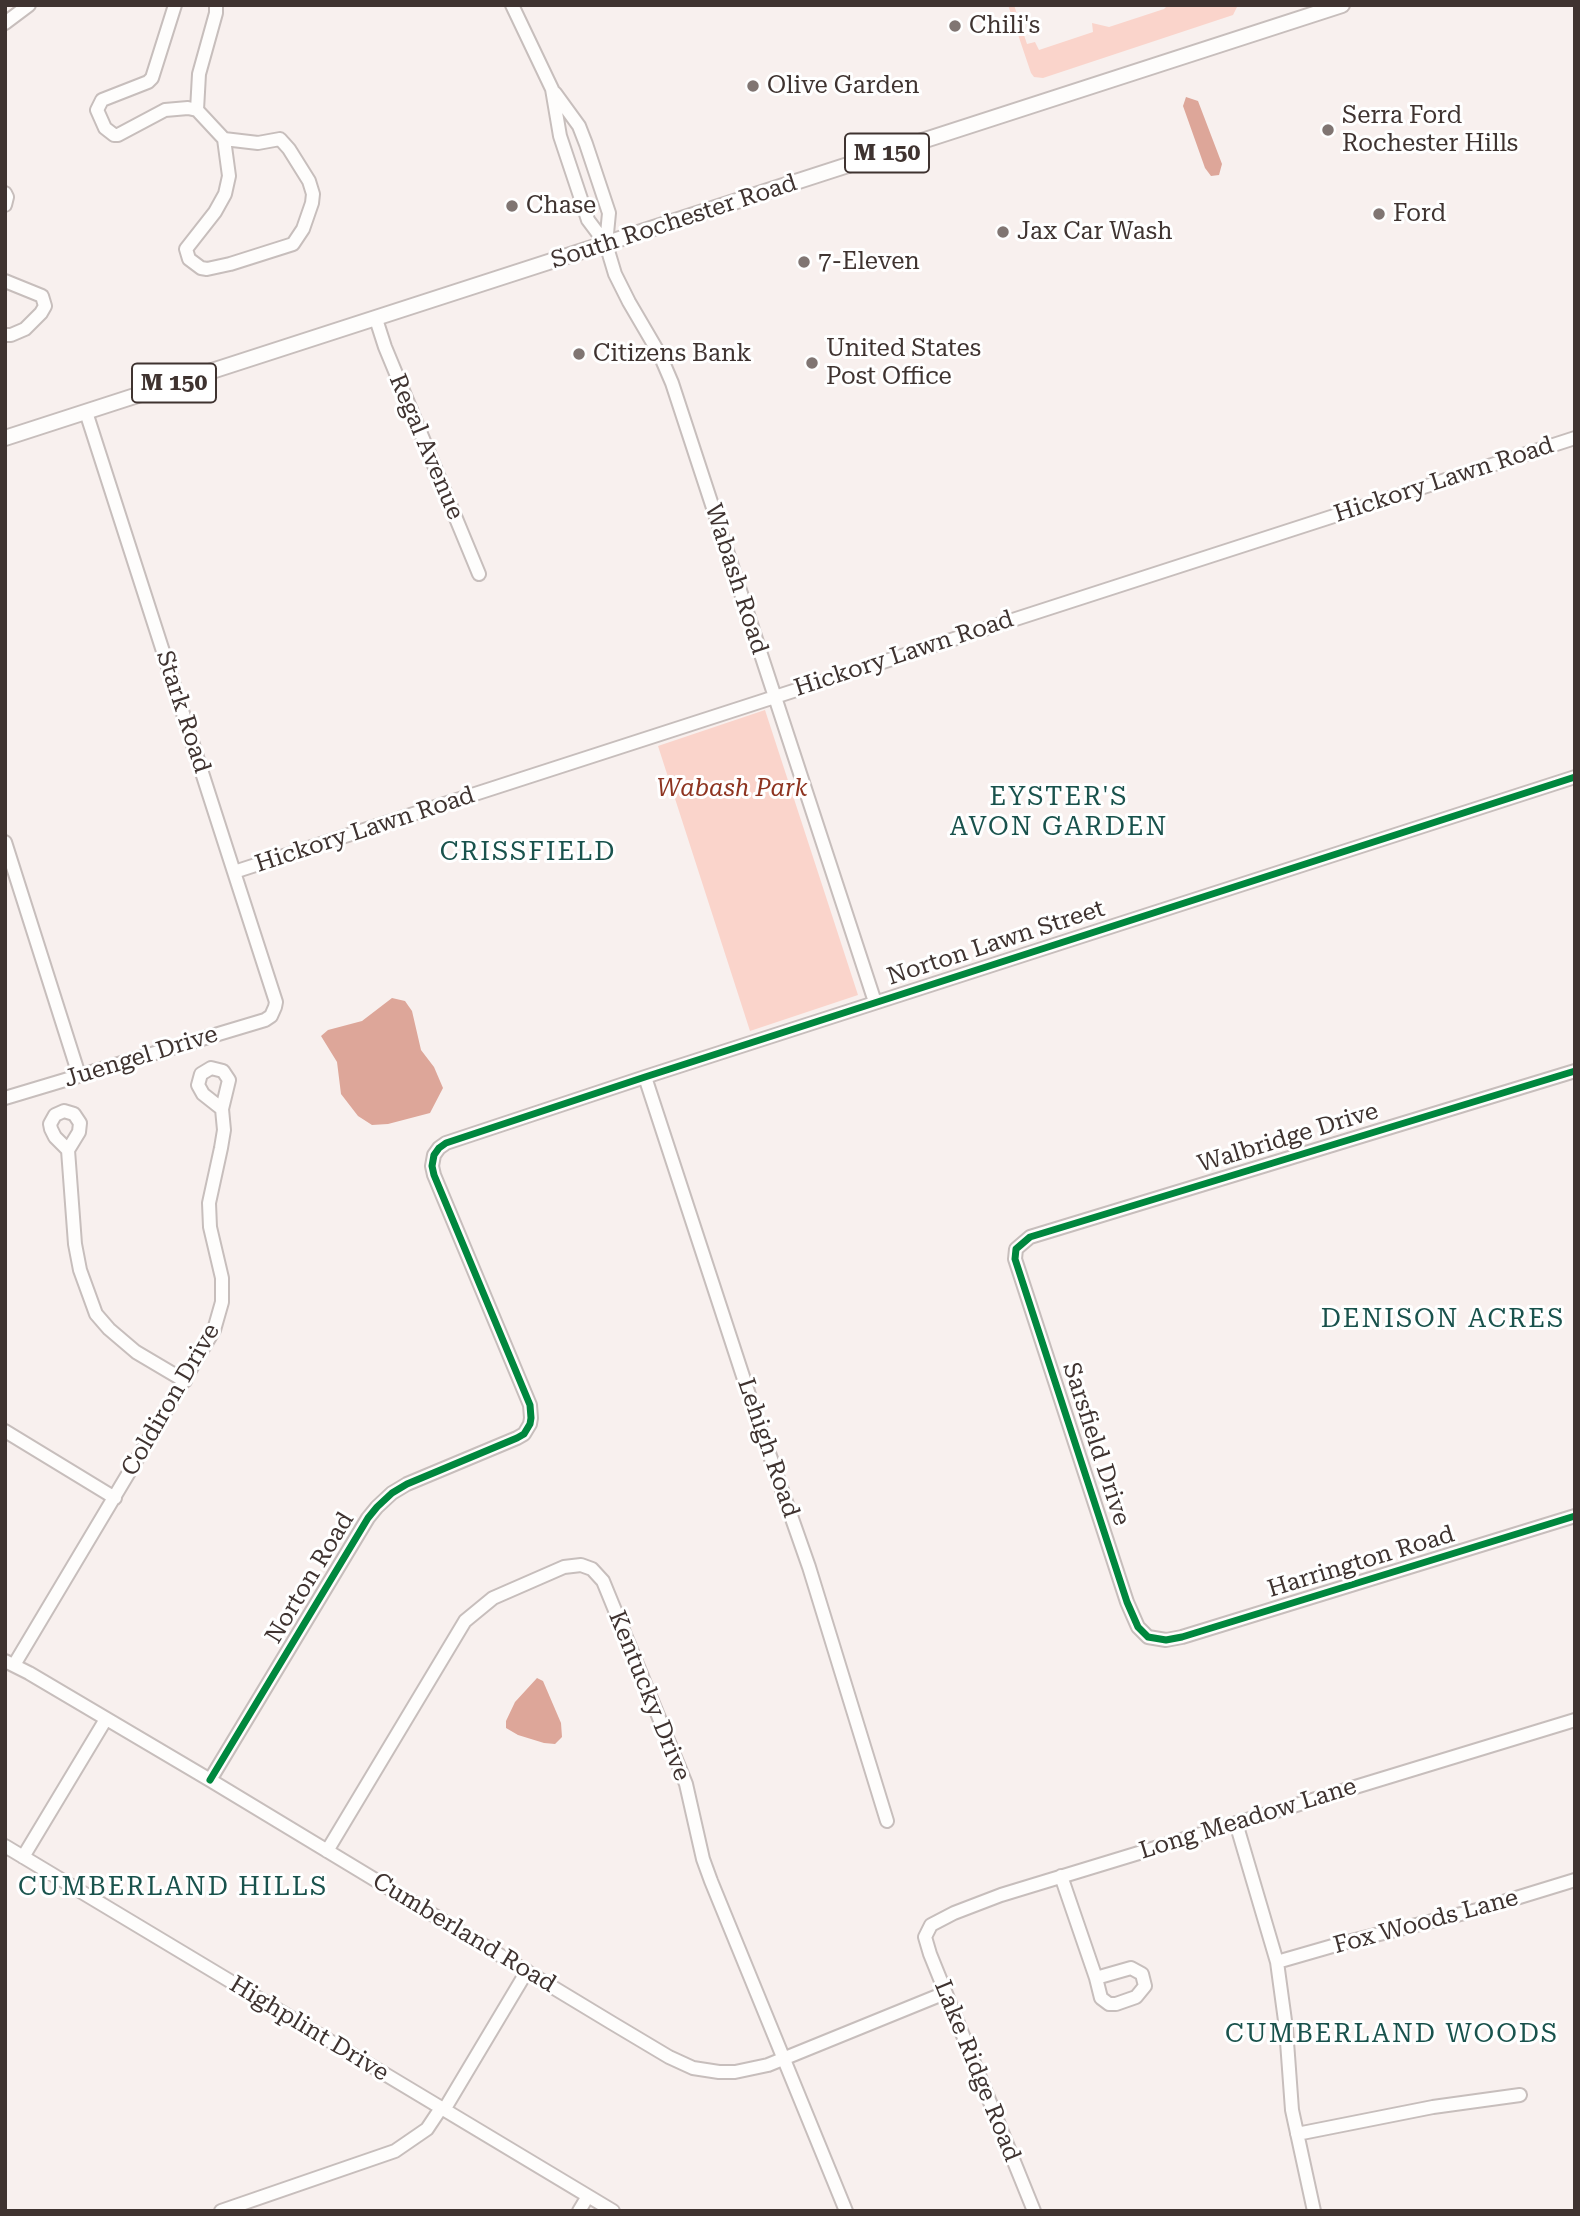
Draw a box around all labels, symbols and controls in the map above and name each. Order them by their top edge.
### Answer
place label: Chili's [969,12,1040,40]
marker: Chili's [947,18,963,34]
place label: Olive Garden [767,72,919,100]
marker: Olive Garden [745,78,761,94]
place label: Serra Ford Rochester Hills [1342,102,1518,158]
marker: Serra Ford Rochester Hills [1320,122,1336,138]
road number: M 150 [845,134,929,172]
street label: South Rochester Road [547,169,801,275]
place label: Chase [526,192,596,220]
marker: Chase [504,198,520,214]
place label: Ford [1393,200,1446,228]
marker: Ford [1371,206,1387,222]
place label: Jax Car Wash [1017,218,1173,246]
marker: Jax Car Wash [995,224,1011,240]
place label: 7-Eleven [818,248,920,276]
marker: 7-Eleven [796,254,812,270]
place label: United States Post Office [826,335,981,391]
place label: Citizens Bank [593,340,751,368]
marker: Citizens Bank [571,346,587,362]
marker: United States Post Office [804,355,820,371]
road number: M 150 [132,364,216,402]
street label: Regal Avenue [382,370,470,524]
street label: Hickory Lawn Road [1331,431,1557,529]
street label: Wabash Road [698,500,774,658]
street label: Hickory Lawn Road [791,605,1017,703]
street label: Stark Road [150,647,216,777]
park label: Wabash Park [657,775,807,803]
street label: Hickory Lawn Road [252,781,478,879]
district label: EYSTER'S AVON GARDEN [951,781,1167,842]
district label: CRISSFIELD [441,836,615,868]
street label: Norton Lawn Street [884,894,1108,992]
street label: Juengel Drive [61,1020,221,1094]
street label: Walbridge Drive [1194,1097,1382,1179]
district label: DENISON ACRES [1322,1303,1564,1335]
street label: Coldiron Drive [116,1319,226,1481]
street label: Sarsfield Drive [1056,1359,1136,1529]
street label: Lehigh Road [731,1375,805,1521]
street label: Norton Road [260,1507,360,1649]
street label: Harrington Road [1264,1520,1458,1604]
street label: Kentucky Drive [602,1607,696,1785]
street label: Long Meadow Lane [1136,1772,1360,1866]
street label: Cumberland Road [367,1867,561,1999]
district label: CUMBERLAND HILLS [20,1871,326,1903]
street label: Fox Woods Lane [1331,1884,1521,1960]
street label: Highplint Drive [224,1970,394,2088]
street label: Lake Ridge Road [928,1976,1026,2166]
district label: CUMBERLAND WOODS [1227,2018,1557,2050]

